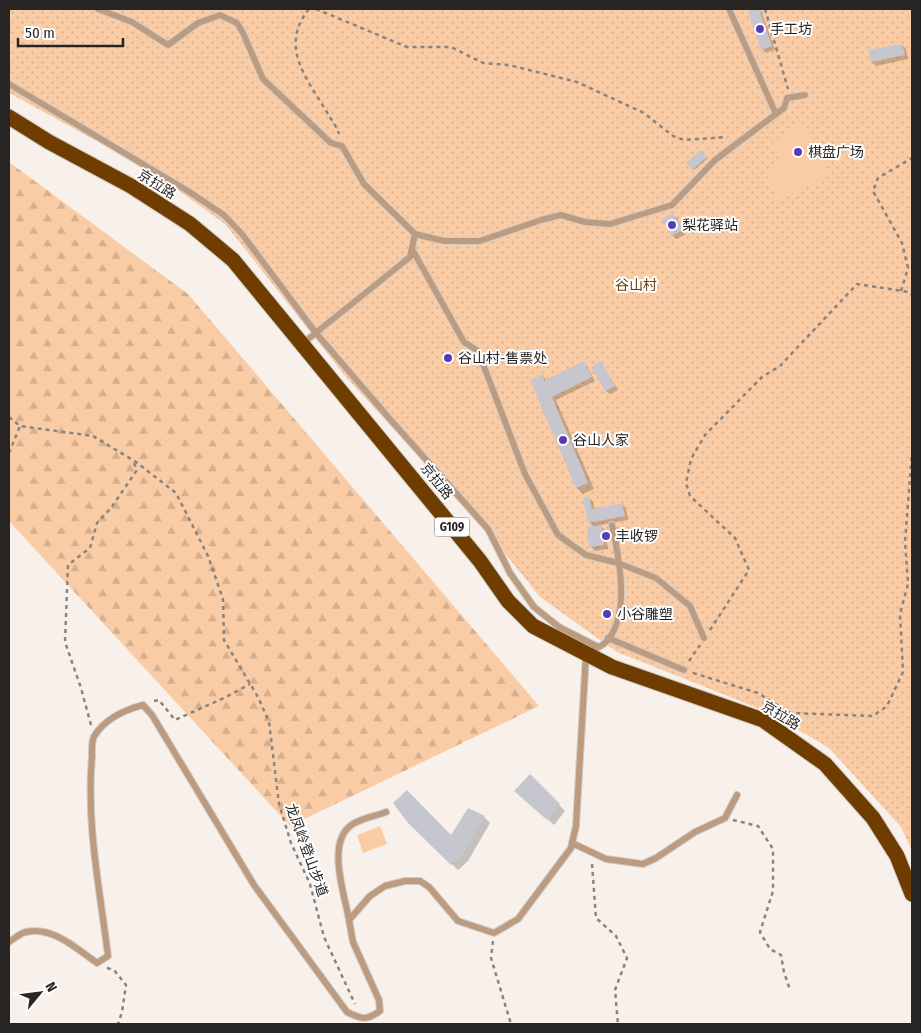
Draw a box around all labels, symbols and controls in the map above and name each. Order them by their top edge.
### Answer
scale bar [18,15,122,47]
place label: 手工坊 [770,21,812,38]
marker: 手工坊 [754,23,766,35]
text: 50 m [25,24,55,42]
place label: 棋盘广场 [808,144,864,161]
marker: 棋盘广场 [792,146,804,158]
street label: 京拉路 [134,166,179,203]
place label: 梨花驿站 [682,217,738,234]
marker: 梨花驿站 [666,219,678,231]
park label: 谷山村 [615,277,657,294]
place label: 谷山村-售票处 [458,350,547,367]
marker: 谷山村-售票处 [442,352,454,364]
place label: 谷山人家 [573,432,629,449]
marker: 谷山人家 [557,434,569,446]
street label: 京拉路 [417,460,456,503]
road number: G109 [434,518,470,536]
place label: 丰收锣 [616,528,658,545]
marker: 丰收锣 [600,530,612,542]
place label: 小谷雕塑 [617,606,673,623]
marker: 小谷雕塑 [601,608,613,620]
street label: 京拉路 [758,697,803,734]
street label: 龙凤岭登山步道 [282,801,331,899]
north arrow [15,968,65,1018]
text: N [41,979,60,995]

